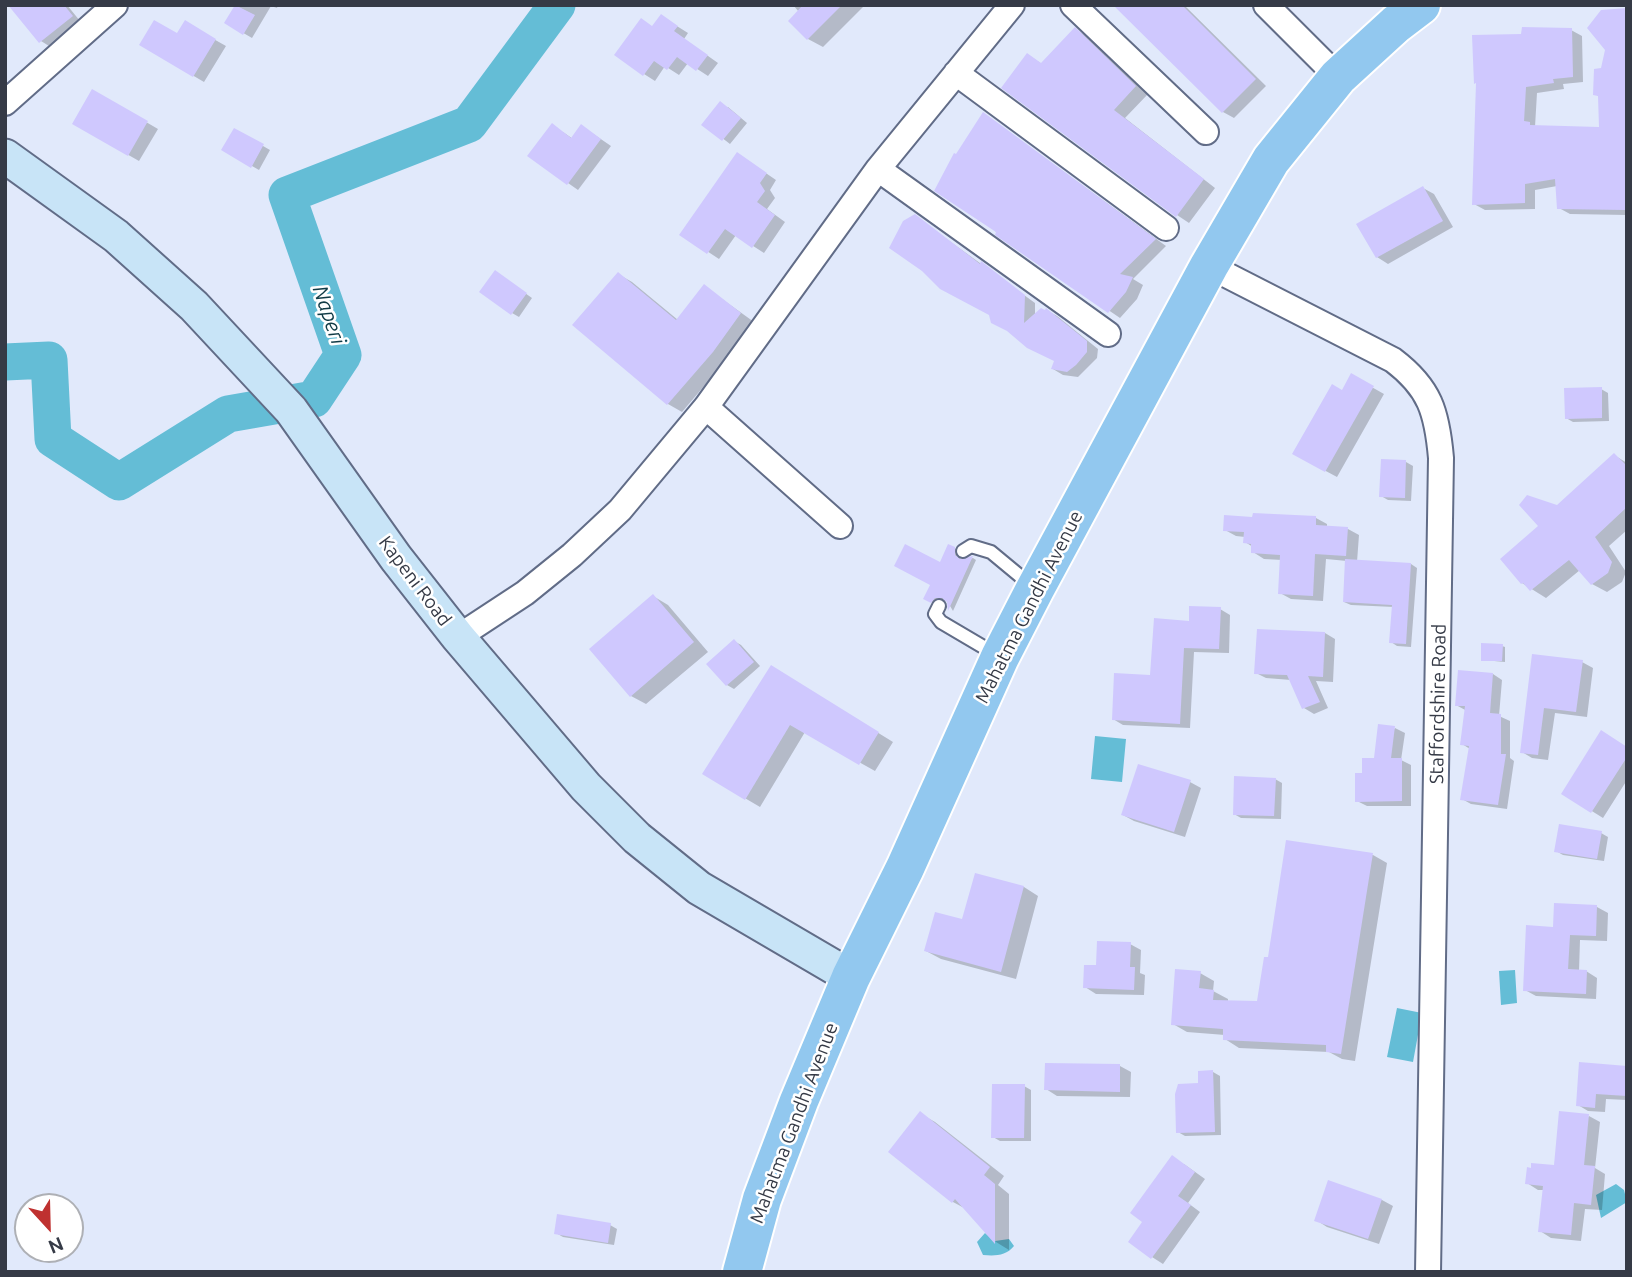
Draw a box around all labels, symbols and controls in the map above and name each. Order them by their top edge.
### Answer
water label: Naperi [307,282,351,348]
street label: Mahatma Gandhi Avenue [970,507,1088,707]
street label: Kapeni Road [374,532,456,630]
street label: Staffordshire Road [1425,624,1451,784]
street label: Mahatma Gandhi Avenue [745,1019,843,1227]
north arrow [14,1193,84,1263]
text: N [45,1233,67,1258]

